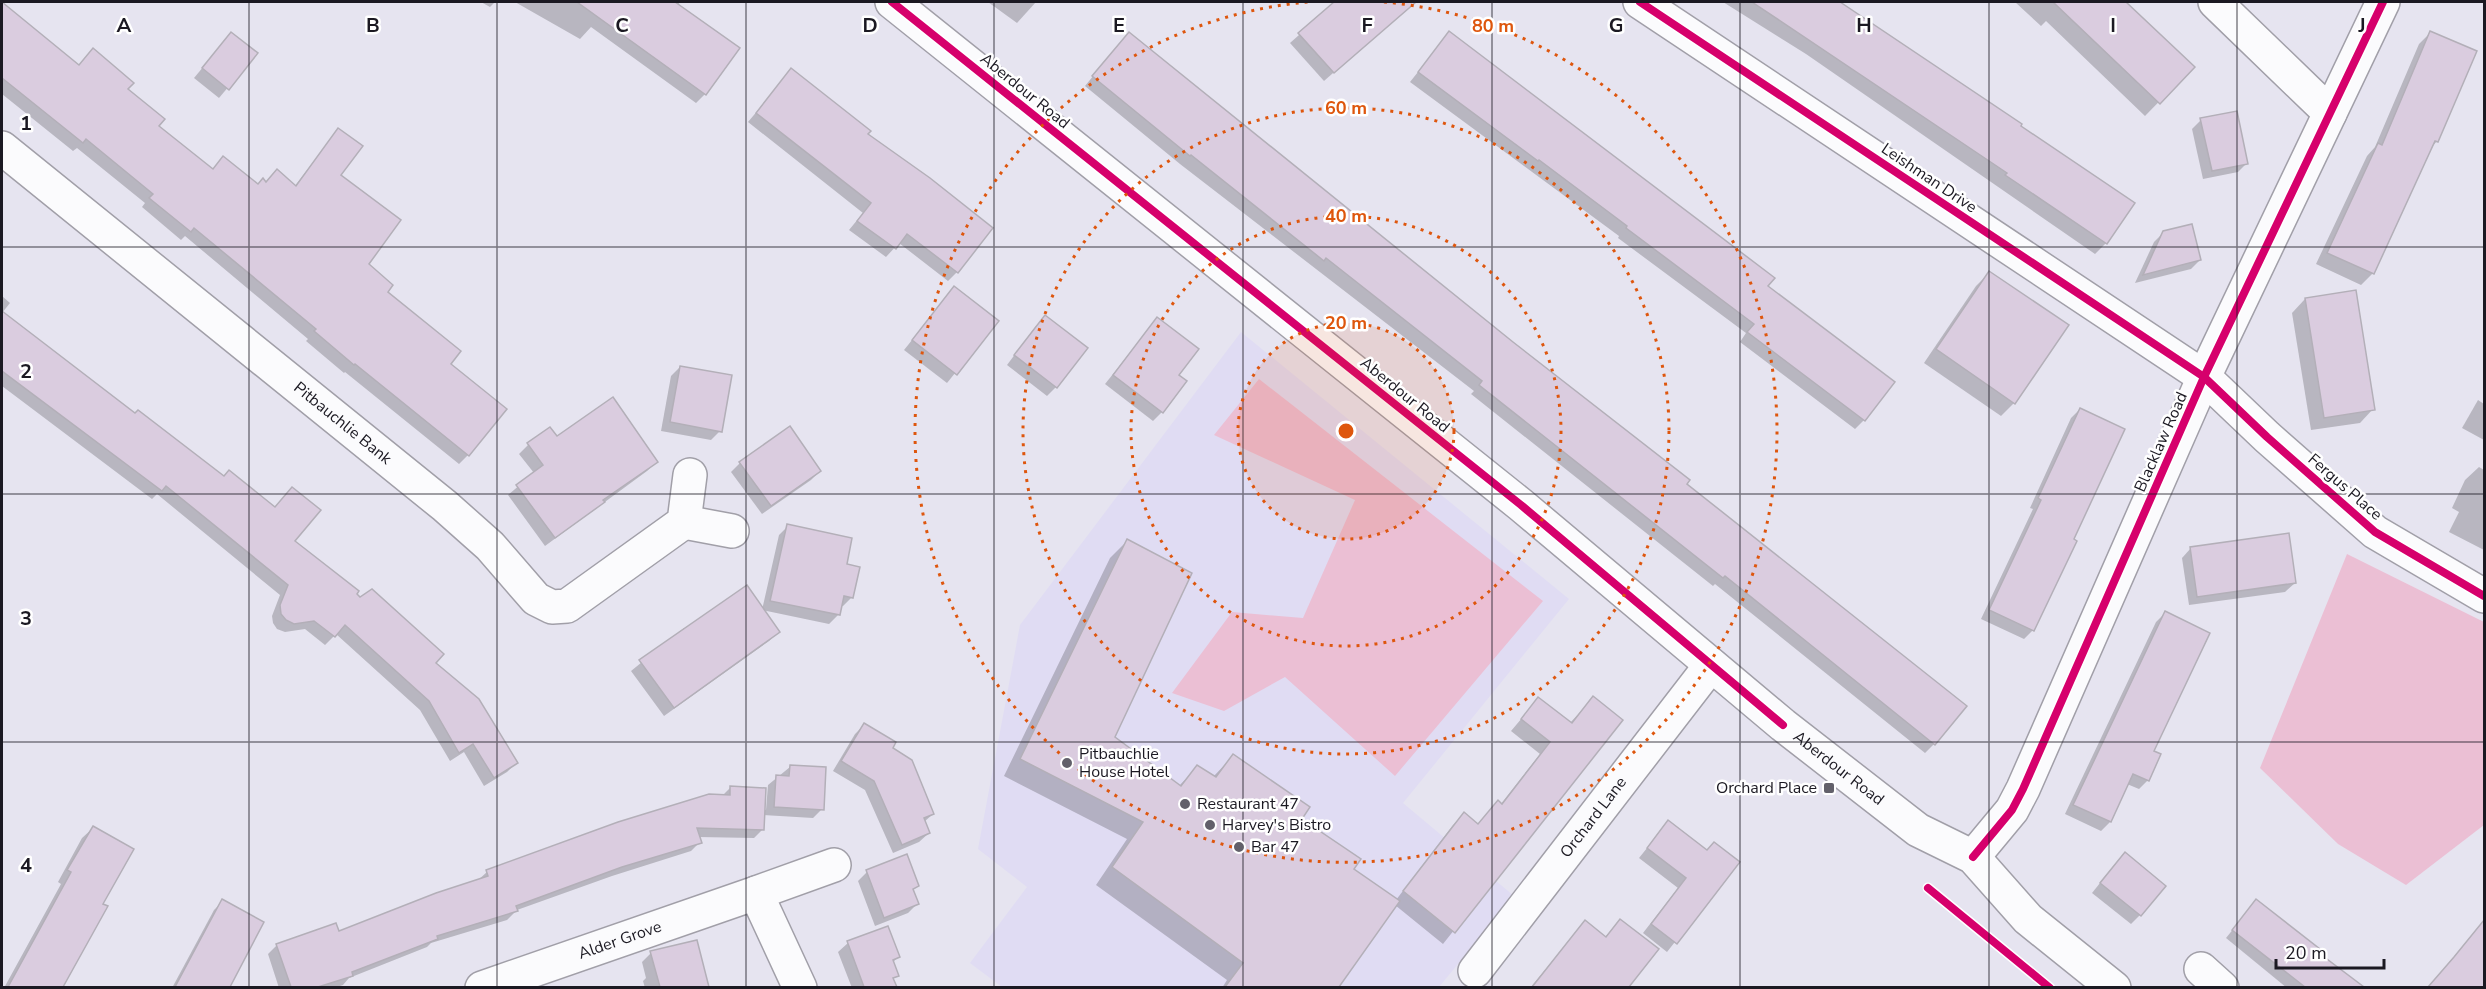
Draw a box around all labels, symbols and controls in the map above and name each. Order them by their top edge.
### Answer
text: A [117,12,132,39]
text: B [366,12,380,39]
text: C [615,12,629,39]
text: D [862,12,878,39]
text: E [1113,12,1125,39]
text: F [1361,12,1373,39]
text: G [1609,12,1623,39]
text: H [1856,12,1872,39]
text: I [2110,12,2116,39]
text: J [2357,12,2366,39]
text: 80 m [1472,14,1514,38]
street label: Aberdour Road [976,48,1074,134]
text: 60 m [1325,96,1367,120]
text: 1 [20,110,32,137]
street label: Leishman Drive [1877,138,1981,218]
text: 40 m [1325,204,1367,228]
text: 20 m [1325,311,1367,335]
street label: Aberdour Road [1356,352,1454,438]
text: 2 [20,358,32,385]
street label: Pitbauchlie Bank [289,377,397,470]
street label: Blacklaw Road [2129,388,2193,496]
centre of rings [1336,421,1356,441]
street label: Fergus Place [2303,449,2387,525]
text: 3 [20,605,32,632]
street label: Aberdour Road [1789,726,1889,811]
place label: Pitbauchlie House Hotel [1079,743,1169,783]
marker: Pitbauchlie House Hotel [1060,756,1074,770]
street label: Orchard Lane [1555,772,1632,862]
place label: Orchard Place [1716,777,1817,799]
marker: Orchard Place [1822,781,1836,795]
place label: Restaurant 47 [1197,793,1299,815]
marker: Restaurant 47 [1178,797,1192,811]
place label: Harvey's Bistro [1222,814,1331,836]
marker: Harvey's Bistro [1203,818,1217,832]
place label: Bar 47 [1251,836,1299,858]
marker: Bar 47 [1232,840,1246,854]
text: 4 [20,852,32,879]
street label: Alder Grove [575,916,665,965]
scale bar [2276,932,2384,970]
text: 20 m [2285,941,2327,965]

